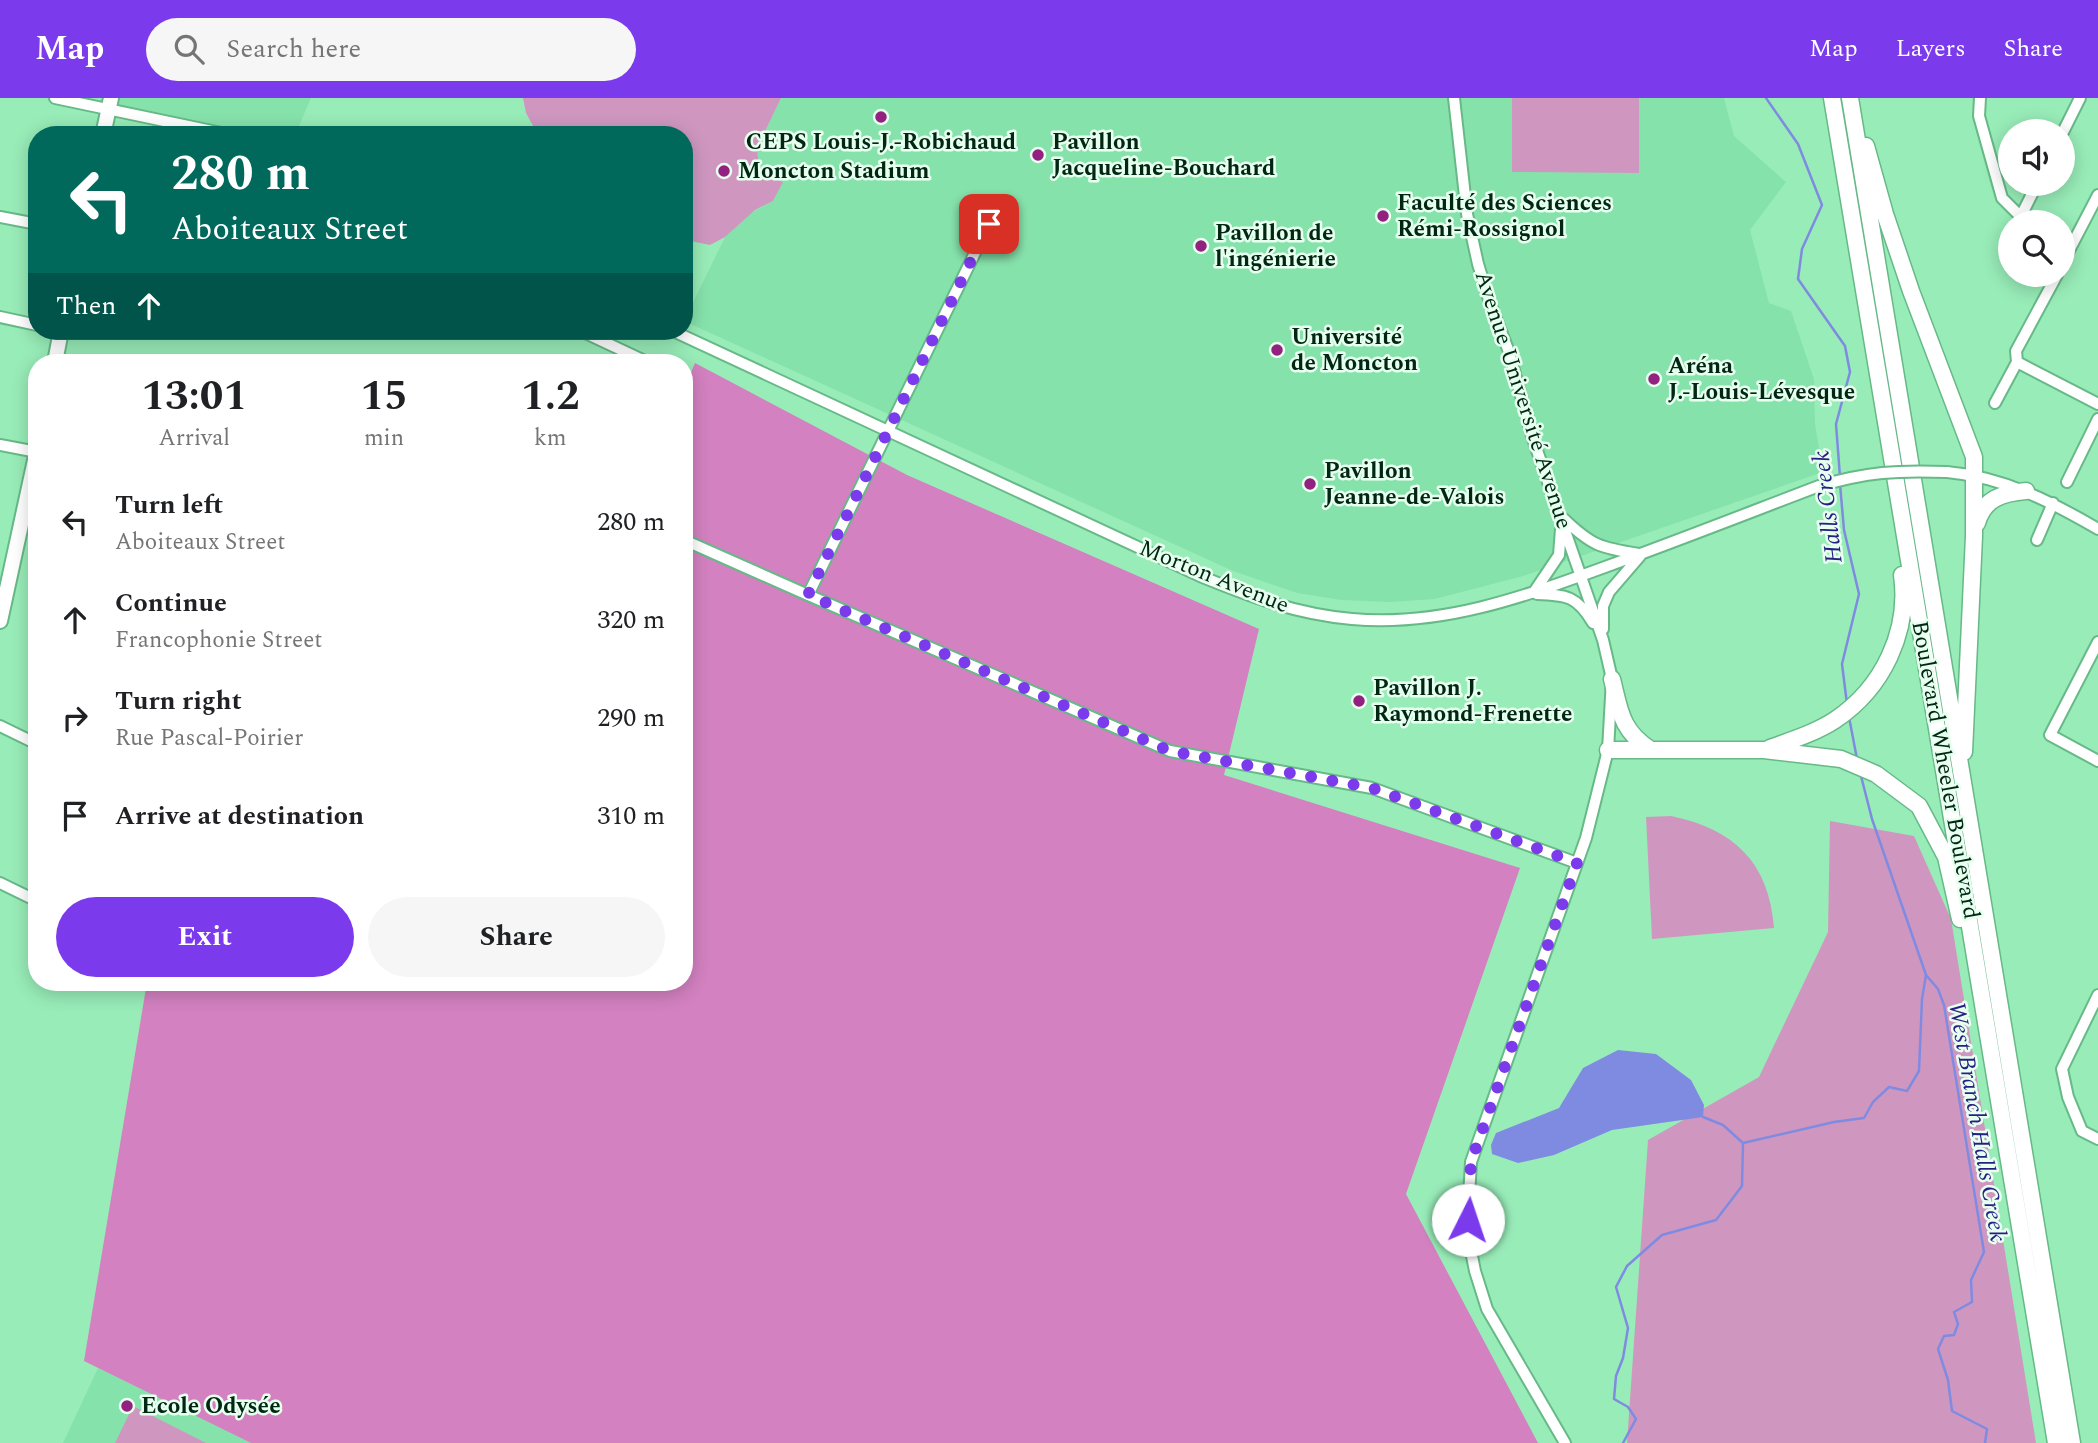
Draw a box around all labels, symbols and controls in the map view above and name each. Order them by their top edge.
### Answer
search box [146,18,636,81]
text: Map [35,24,104,74]
text: Search here [226,29,361,69]
icon: search [170,30,208,68]
text: Map [1809,31,1858,67]
text: Layers [1896,31,1966,67]
text: Share [2004,31,2063,67]
marker: CEPS Louis-J.-Robichaud [873,109,889,125]
map controls [1998,119,2075,287]
button: sound [1998,119,2075,196]
place label: CEPS Louis-J.-Robichaud [746,125,1016,160]
place label: Pavillon Jacqueline-Bouchard [1052,125,1275,186]
text: 280 m [171,137,310,212]
marker: Pavillon Jacqueline-Bouchard [1030,147,1046,163]
icon: left [56,154,147,245]
place label: Moncton Stadium [738,154,930,189]
marker: Moncton Stadium [716,163,732,179]
place label: Faculté des Sciences Rémi-Rossignol [1397,186,1612,247]
pin [959,194,1019,254]
text: Aboiteaux Street [171,205,408,254]
icon: arrive [970,205,1008,243]
marker: Faculté des Sciences Rémi-Rossignol [1375,208,1391,224]
button: search [1998,210,2075,287]
place label: Pavillon de l'ingénierie [1215,216,1336,277]
marker: Pavillon de l'ingénierie [1193,238,1209,254]
street label: Avenue Université Avenue [1465,266,1581,534]
text: Then [56,286,116,326]
icon: ahead [130,287,168,325]
place label: Université de Moncton [1291,320,1418,381]
marker: Université de Moncton [1269,342,1285,358]
place label: Aréna J.-Louis-Lévesque [1668,349,1855,410]
text: 13:01 [141,365,247,428]
text: 15 [360,365,408,428]
text: 1.2 [521,365,579,428]
marker: Aréna J.-Louis-Lévesque [1646,371,1662,387]
text: Arrival [158,421,230,456]
text: min [364,421,404,456]
text: km [534,421,567,456]
water label: Halls Creek [1803,449,1853,565]
place label: Pavillon Jeanne-de-Valois [1324,454,1504,515]
marker: Pavillon Jeanne-de-Valois [1302,476,1318,492]
text: Turn left [115,485,223,525]
text: 280 m [597,502,665,542]
icon: left [56,503,94,541]
text: Aboiteaux Street [115,525,285,560]
street label: Morton Avenue [1134,531,1294,623]
text: Continue [115,583,227,623]
text: 320 m [597,600,665,640]
icon: ahead [56,601,94,639]
street label: Boulevard Wheeler Boulevard [1902,618,1989,922]
text: Francophonie Street [115,623,322,658]
place label: Pavillon J. Raymond-Frenette [1373,671,1572,732]
text: Turn right [115,681,242,721]
marker: Pavillon J. Raymond-Frenette [1351,693,1367,709]
text: 290 m [597,698,665,738]
icon: right [56,699,94,737]
text: Rue Pascal-Poirier [115,721,303,756]
text: Arrive at destination [115,796,364,836]
text: 310 m [597,796,665,836]
icon: arrive [56,797,94,835]
button: Exit [56,897,354,977]
button: Share [368,897,665,977]
water label: West Branch Halls Creek [1938,999,2016,1245]
position arrow [1431,1183,1505,1257]
place label: Ecole Odysée [141,1389,281,1424]
marker: Ecole Odysée [119,1398,135,1414]

